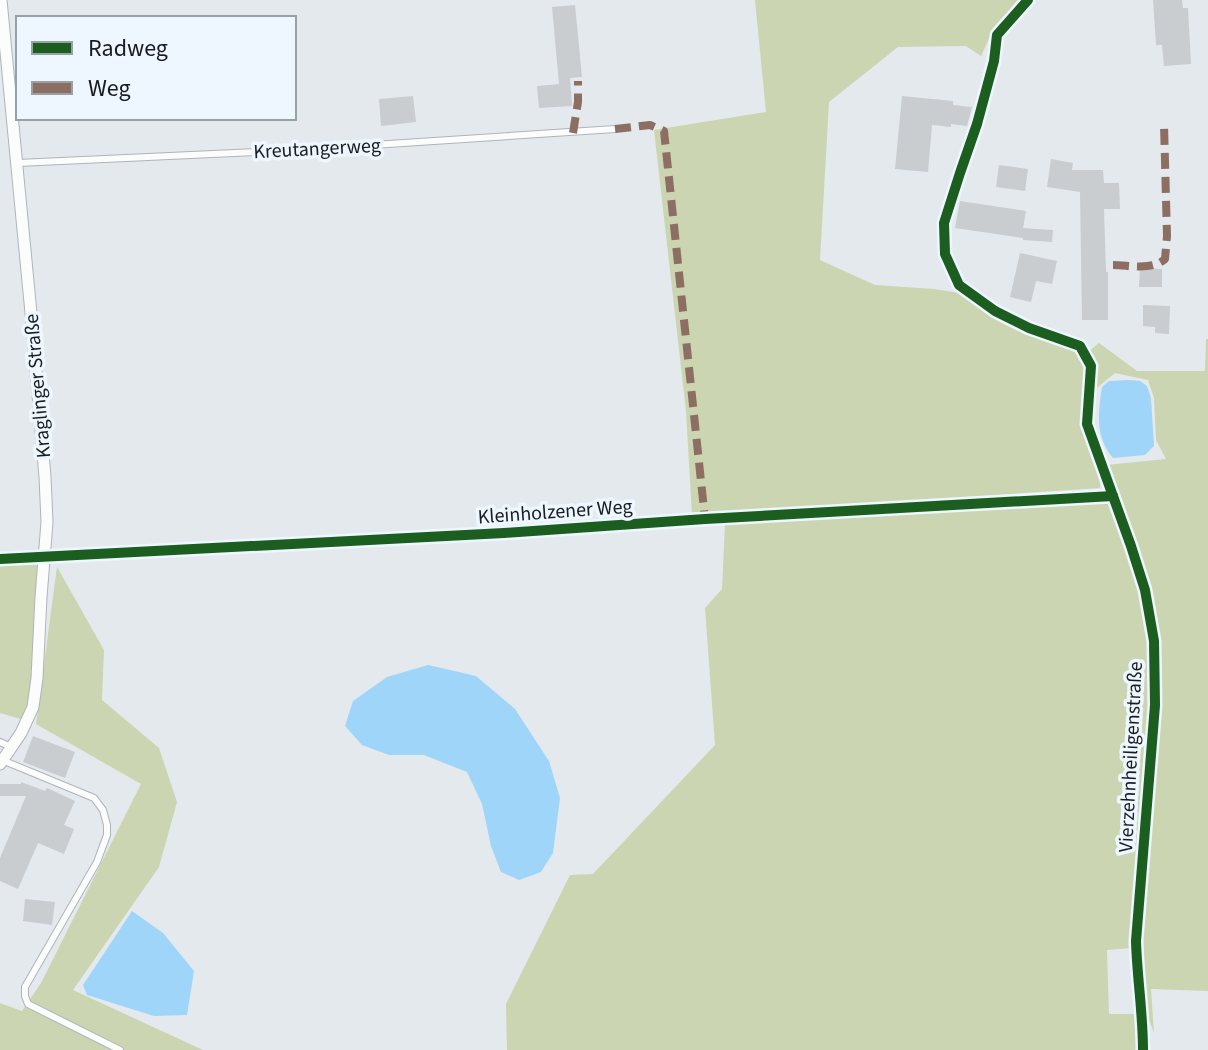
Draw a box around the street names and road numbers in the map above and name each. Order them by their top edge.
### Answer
street label: Kreutangerweg [253,132,382,166]
street label: Kraglinger Straße [18,313,58,459]
street label: Kleinholzener Weg [477,493,633,531]
street label: Vierzehnheiligenstraße [1112,661,1150,853]

